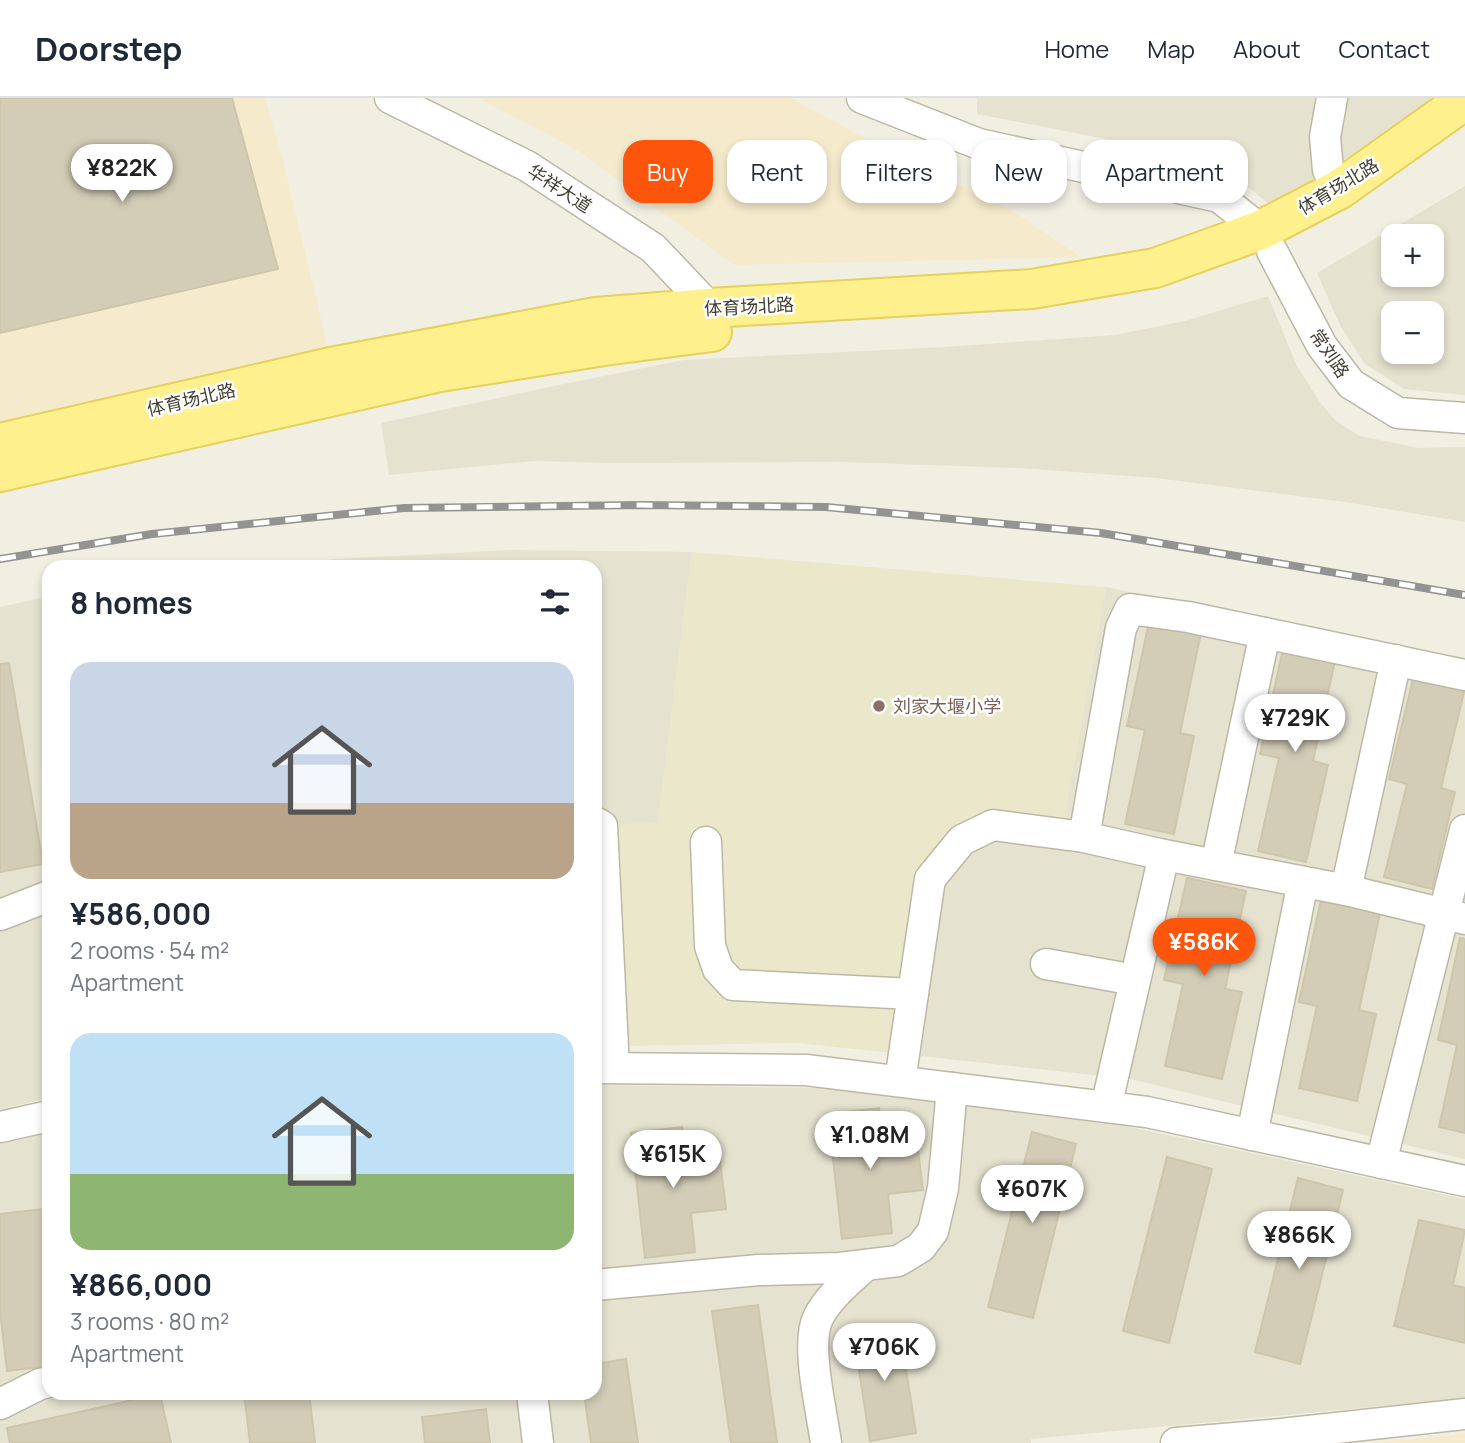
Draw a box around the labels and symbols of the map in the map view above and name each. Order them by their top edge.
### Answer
pin: ¥822K [73,144,171,204]
street label: 体育场北路 [1293,153,1383,219]
street label: 华祥大道 [523,158,597,218]
street label: 体育场北路 [703,292,795,320]
street label: 常刘路 [1305,324,1355,382]
street label: 体育场北路 [144,377,238,421]
place label: 刘家大堰小学 [893,694,1001,718]
pin: ¥729K [1246,694,1344,754]
marker: 刘家大堰小学 [871,698,887,714]
pin: ¥586K [1155,918,1253,978]
pin: ¥1.08M [813,1112,927,1171]
pin: ¥615K [624,1130,722,1190]
pin: ¥607K [983,1166,1081,1225]
pin: ¥866K [1250,1212,1348,1271]
pin: ¥706K [835,1324,933,1383]

